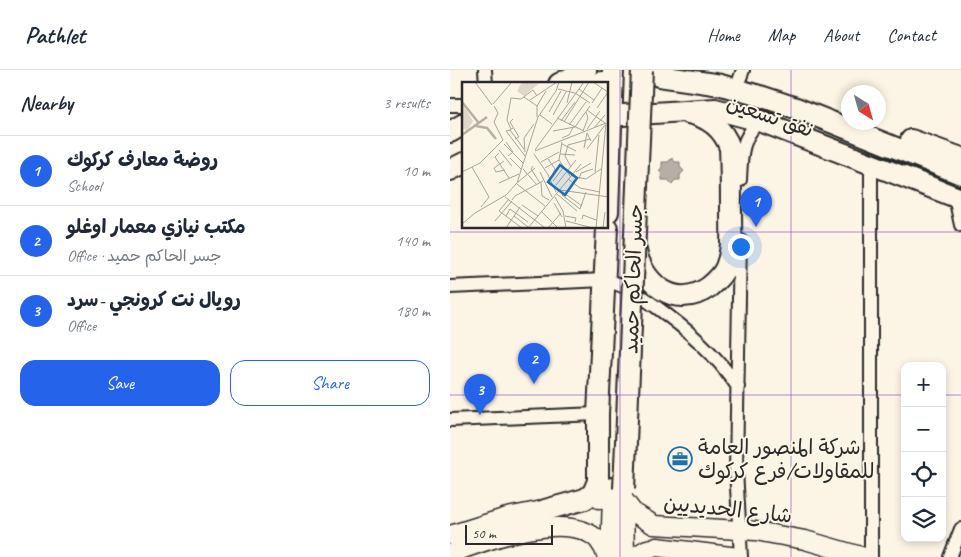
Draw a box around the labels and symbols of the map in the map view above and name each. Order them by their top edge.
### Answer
inset map [462,82,609,229]
north arrow [841,85,886,130]
street label: نفق تسعين [723,89,817,143]
pin: 1 [740,186,772,227]
street label: جسر الحاكم حميد [617,203,652,355]
your location [728,234,754,260]
pin: 2 [518,343,550,384]
pin: 3 [464,374,496,415]
place label: شركة المنصور العامة للمقاولات/فرع كركوك [698,434,874,485]
office icon: شركة المنصور العامة للمقاولات/فرع كركوك [667,446,693,472]
street label: شارع الحديديين [662,489,794,531]
scale bar [465,522,552,545]

